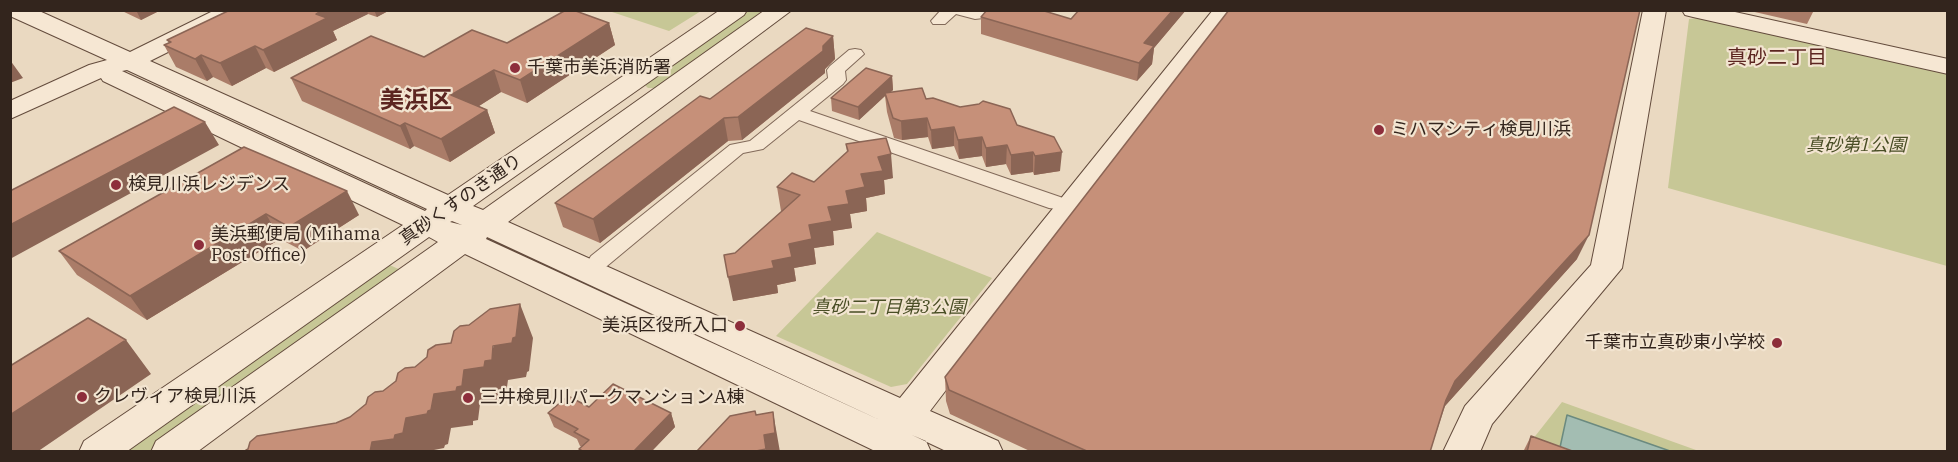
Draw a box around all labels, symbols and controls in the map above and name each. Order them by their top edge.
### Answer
district label: 真砂二丁目 [1727,46,1827,70]
place label: 千葉市美浜消防署 [527,57,671,79]
marker: 千葉市美浜消防署 [508,61,522,75]
district label: 美浜区 [380,87,452,115]
place label: ミハマシティ検見川浜 [1391,119,1571,141]
marker: ミハマシティ検見川浜 [1372,123,1386,137]
park label: 真砂第1公園 [1806,135,1906,157]
street label: 真砂くすのき通り [396,150,526,250]
place label: 検見川浜レジデンス [128,174,290,196]
marker: 検見川浜レジデンス [109,178,123,192]
place label: 美浜郵便局 (Mihama Post Office) [211,224,381,266]
marker: 美浜郵便局 (Mihama Post Office) [192,238,206,252]
park label: 真砂二丁目第3公園 [812,297,966,319]
place label: 美浜区役所入口 [602,315,728,337]
marker: 美浜区役所入口 [733,319,747,333]
place label: 千葉市立真砂東小学校 [1585,332,1765,354]
marker: 千葉市立真砂東小学校 [1770,336,1784,350]
place label: クレヴィア検見川浜 [94,386,256,408]
place label: 三井検見川パークマンションA棟 [480,387,744,409]
marker: クレヴィア検見川浜 [75,390,89,404]
marker: 三井検見川パークマンションA棟 [461,391,475,405]

